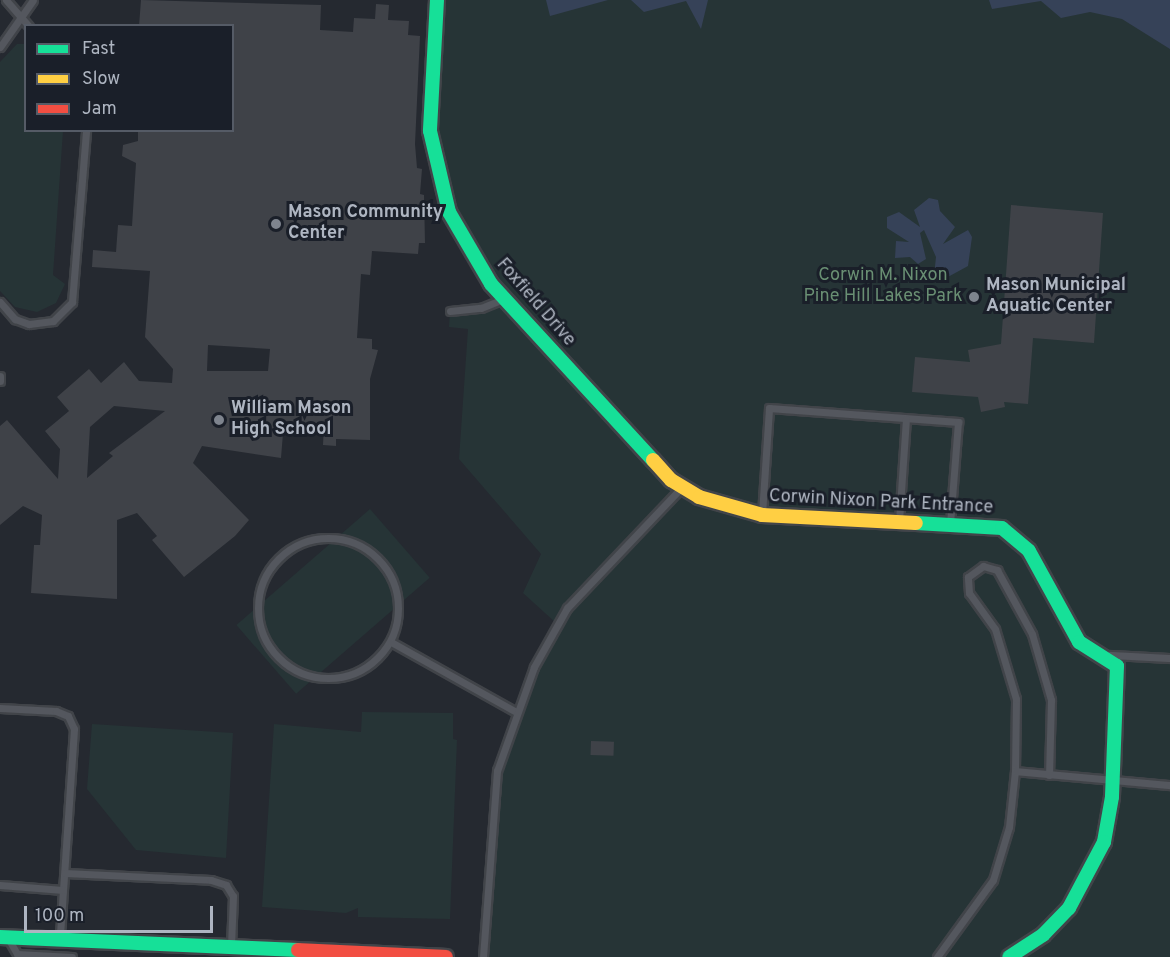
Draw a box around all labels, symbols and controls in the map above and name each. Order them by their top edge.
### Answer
legend [24,24,234,132]
text: Fast [82,38,115,61]
text: Slow [82,68,120,91]
text: Jam [82,98,117,121]
place label: Mason Community Center [288,203,443,246]
marker: Mason Community Center [269,217,283,231]
street label: Foxfield Drive [491,255,579,351]
park label: Corwin M. Nixon Pine Hill Lakes Park [804,266,962,308]
place label: Mason Municipal Aquatic Center [986,276,1126,318]
marker: Mason Municipal Aquatic Center [967,290,981,304]
place label: William Mason High School [231,399,351,442]
marker: William Mason High School [212,413,226,427]
street label: Corwin Nixon Park Entrance [768,486,994,520]
scale bar [27,894,216,932]
text: 100 m [35,905,84,928]

